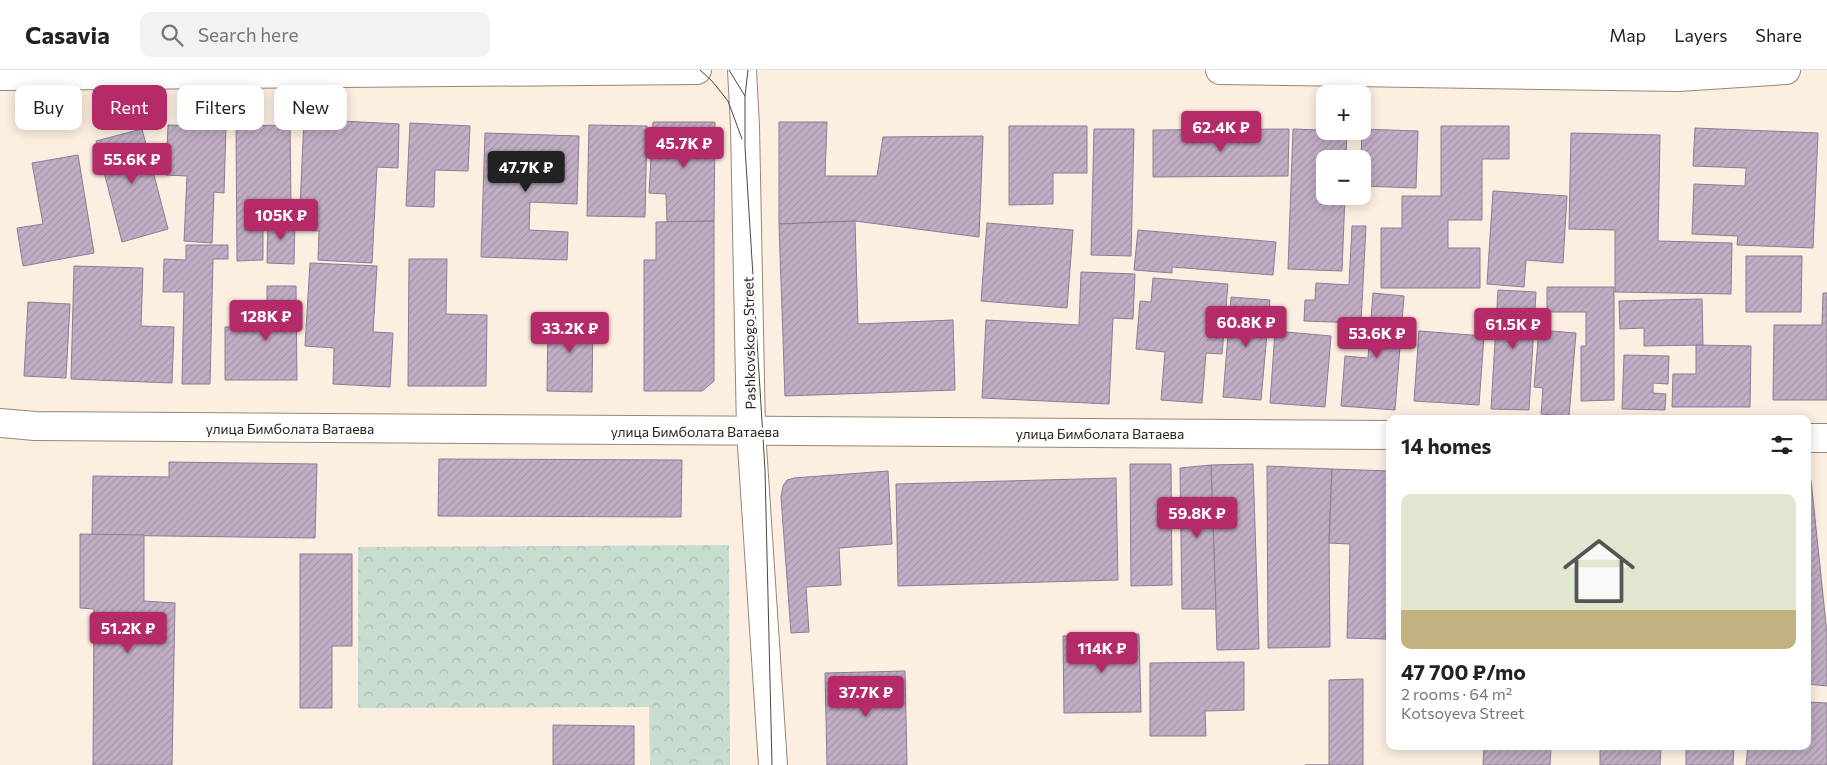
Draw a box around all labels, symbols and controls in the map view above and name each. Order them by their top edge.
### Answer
search box [140,12,490,57]
text: Casavia [25,20,110,49]
icon: search [158,21,186,49]
text: Search here [198,23,298,46]
text: Map [1609,24,1646,46]
text: Layers [1674,24,1727,46]
text: Share [1755,24,1802,46]
chip: Buy [15,85,82,130]
chip: Rent [92,85,167,130]
chip: Filters [177,85,264,130]
chip: New [274,85,347,130]
map controls [1316,85,1371,205]
button: + [1316,85,1371,140]
pin: 62.4K ₽ [1175,111,1267,153]
text: 62.4K ₽ [1192,117,1250,136]
pin: 45.7K ₽ [638,126,730,169]
text: 45.7K ₽ [656,133,712,152]
pin: 55.6K ₽ [86,142,178,185]
text: 55.6K ₽ [103,149,161,168]
pin: 47.7K ₽ [480,150,572,193]
button: − [1316,150,1371,205]
text: 47.7K ₽ [499,157,553,176]
pin: 105K ₽ [240,198,322,241]
text: 105K ₽ [255,205,307,224]
street label: Pashkovskogo Street [739,276,759,410]
pin: 128K ₽ [225,300,307,342]
text: 128K ₽ [241,306,291,325]
pin: 60.8K ₽ [1200,306,1292,348]
pin: 61.5K ₽ [1467,308,1559,350]
pin: 33.2K ₽ [524,312,616,354]
text: 60.8K ₽ [1217,312,1275,331]
text: 61.5K ₽ [1485,314,1541,333]
pin: 53.6K ₽ [1331,316,1423,359]
text: 33.2K ₽ [542,318,598,337]
text: 53.6K ₽ [1348,323,1406,342]
street label: улица Бимболата Ватаева [206,420,374,437]
street label: улица Бимболата Ватаева [611,423,779,440]
street label: улица Бимболата Ватаева [1016,425,1184,442]
icon: filters [1768,431,1796,459]
text: 14 homes [1401,433,1491,458]
pin: 59.8K ₽ [1151,496,1243,539]
text: 59.8K ₽ [1168,503,1226,522]
icon: home [1554,526,1644,616]
pin: 51.2K ₽ [82,612,174,654]
text: 51.2K ₽ [101,618,155,637]
pin: 114K ₽ [1061,632,1143,674]
text: 114K ₽ [1077,638,1127,657]
text: 47 700 ₽/mo [1401,659,1526,684]
pin: 37.7K ₽ [820,676,912,718]
text: 37.7K ₽ [839,682,893,701]
text: 2 rooms · 64 m² [1401,684,1512,703]
text: Kotsoyeva Street [1401,703,1525,722]

